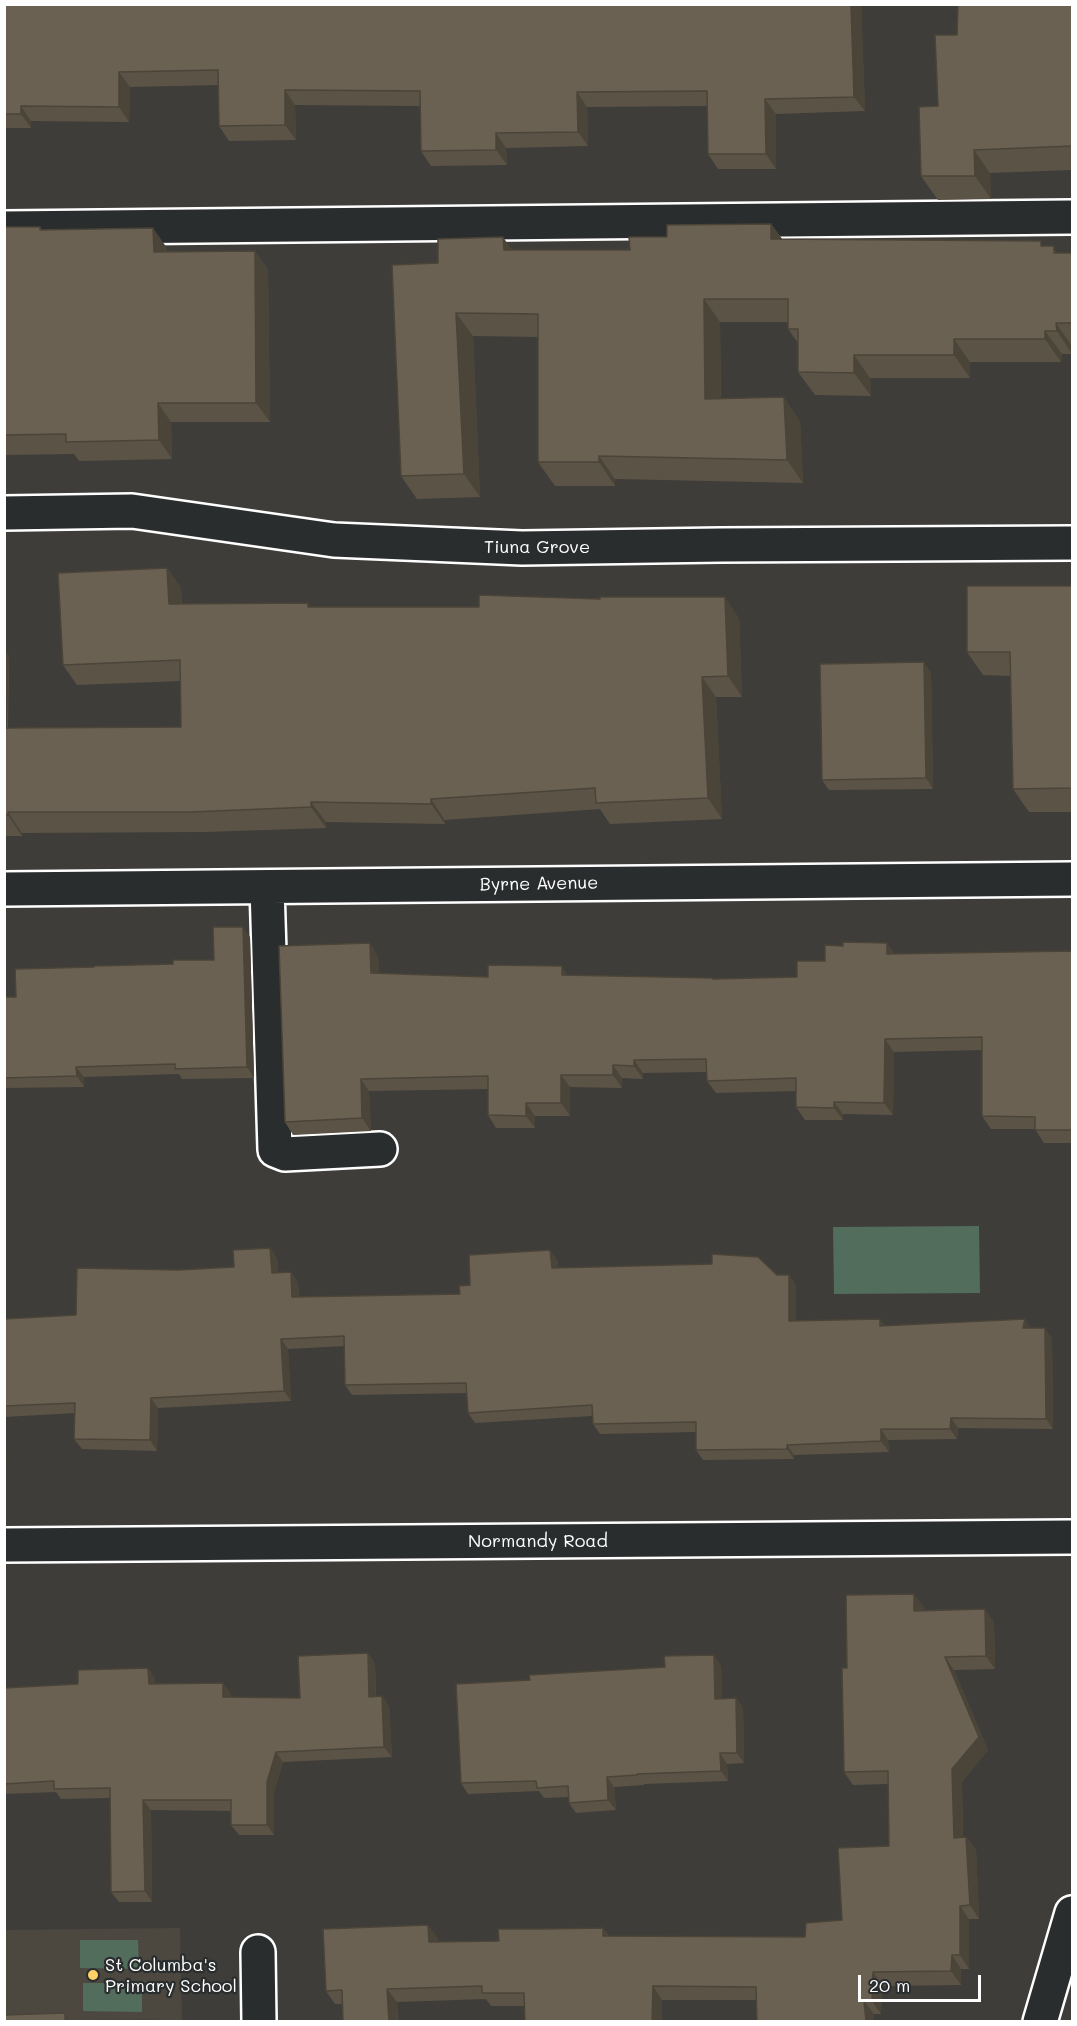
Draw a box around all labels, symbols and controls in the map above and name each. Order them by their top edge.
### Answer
street label: Tiuna Grove [484,536,590,558]
street label: Byrne Avenue [479,872,599,896]
street label: Normandy Road [468,1530,608,1552]
place label: St Columba's Primary School [105,1954,237,1996]
scale bar [861,1963,984,2001]
marker: St Columba's Primary School [86,1968,100,1982]
text: 20 m [869,1973,910,1997]

